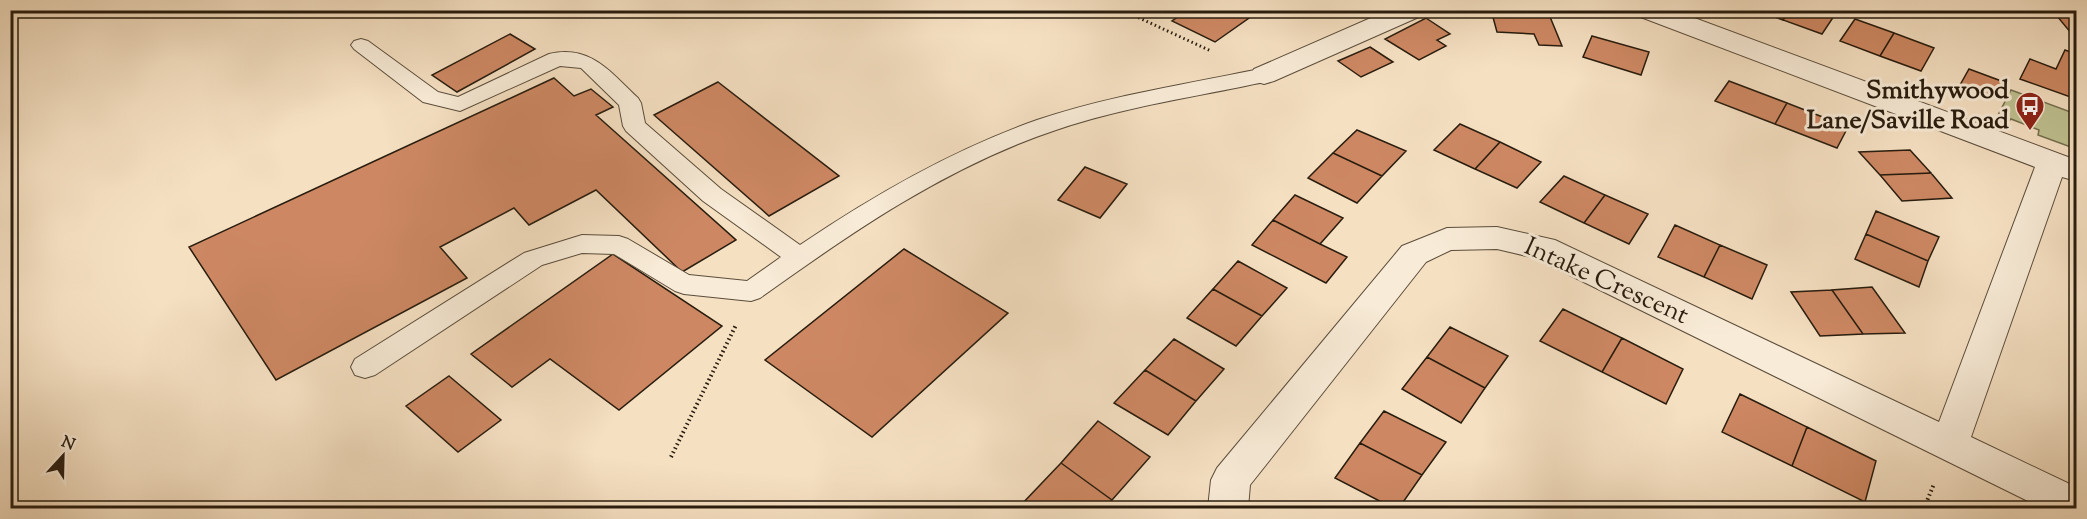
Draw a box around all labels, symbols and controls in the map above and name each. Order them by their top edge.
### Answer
place label: Smithywood Lane/Saville Road [1807,73,2009,140]
bus stop icon: Smithywood Lane/Saville Road [2014,90,2046,132]
street label: Intake Crescent [1518,229,1694,335]
north arrow [33,426,93,486]
text: N [57,431,78,458]

